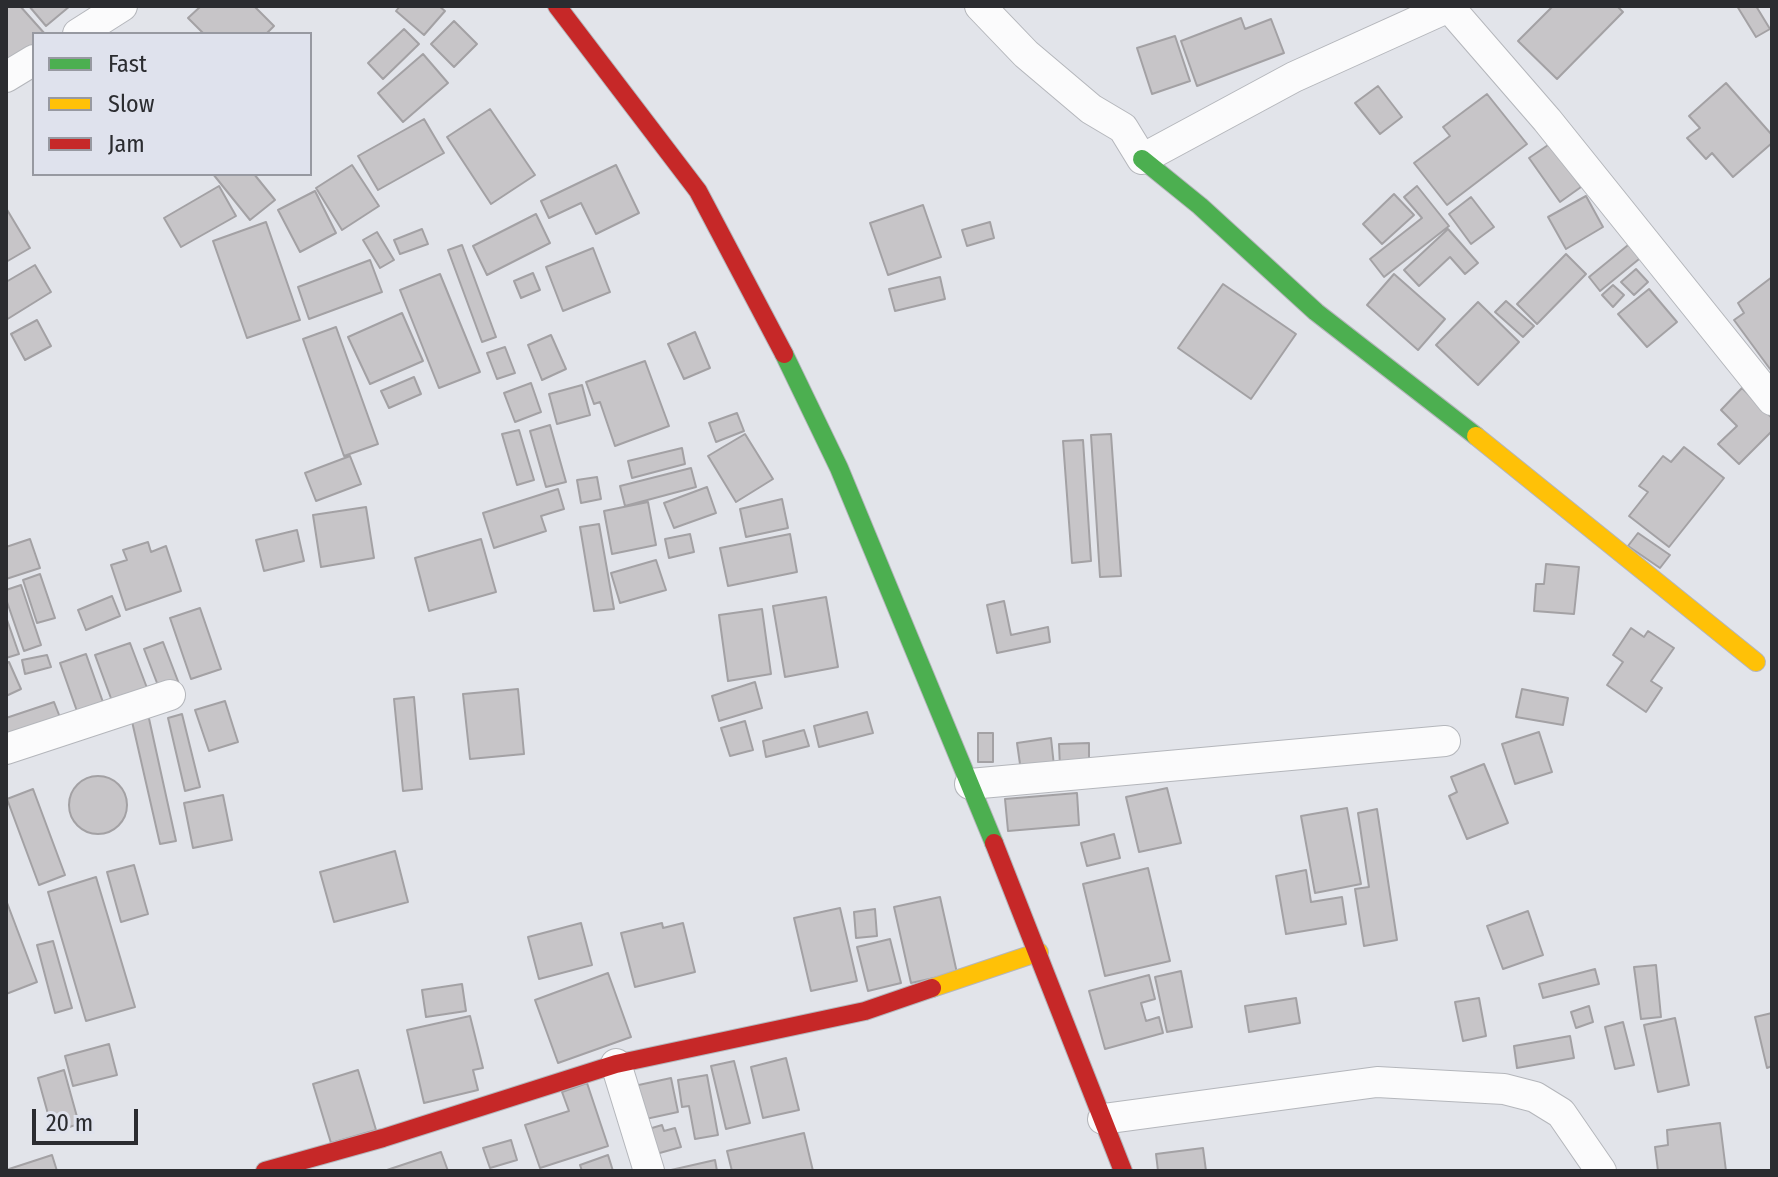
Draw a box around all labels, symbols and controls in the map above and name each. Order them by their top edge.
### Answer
legend [32,32,312,176]
text: Fast [108,50,147,78]
text: Slow [108,90,154,118]
text: Jam [108,130,145,158]
scale bar [36,1093,142,1143]
text: 20 m [46,1109,93,1137]

